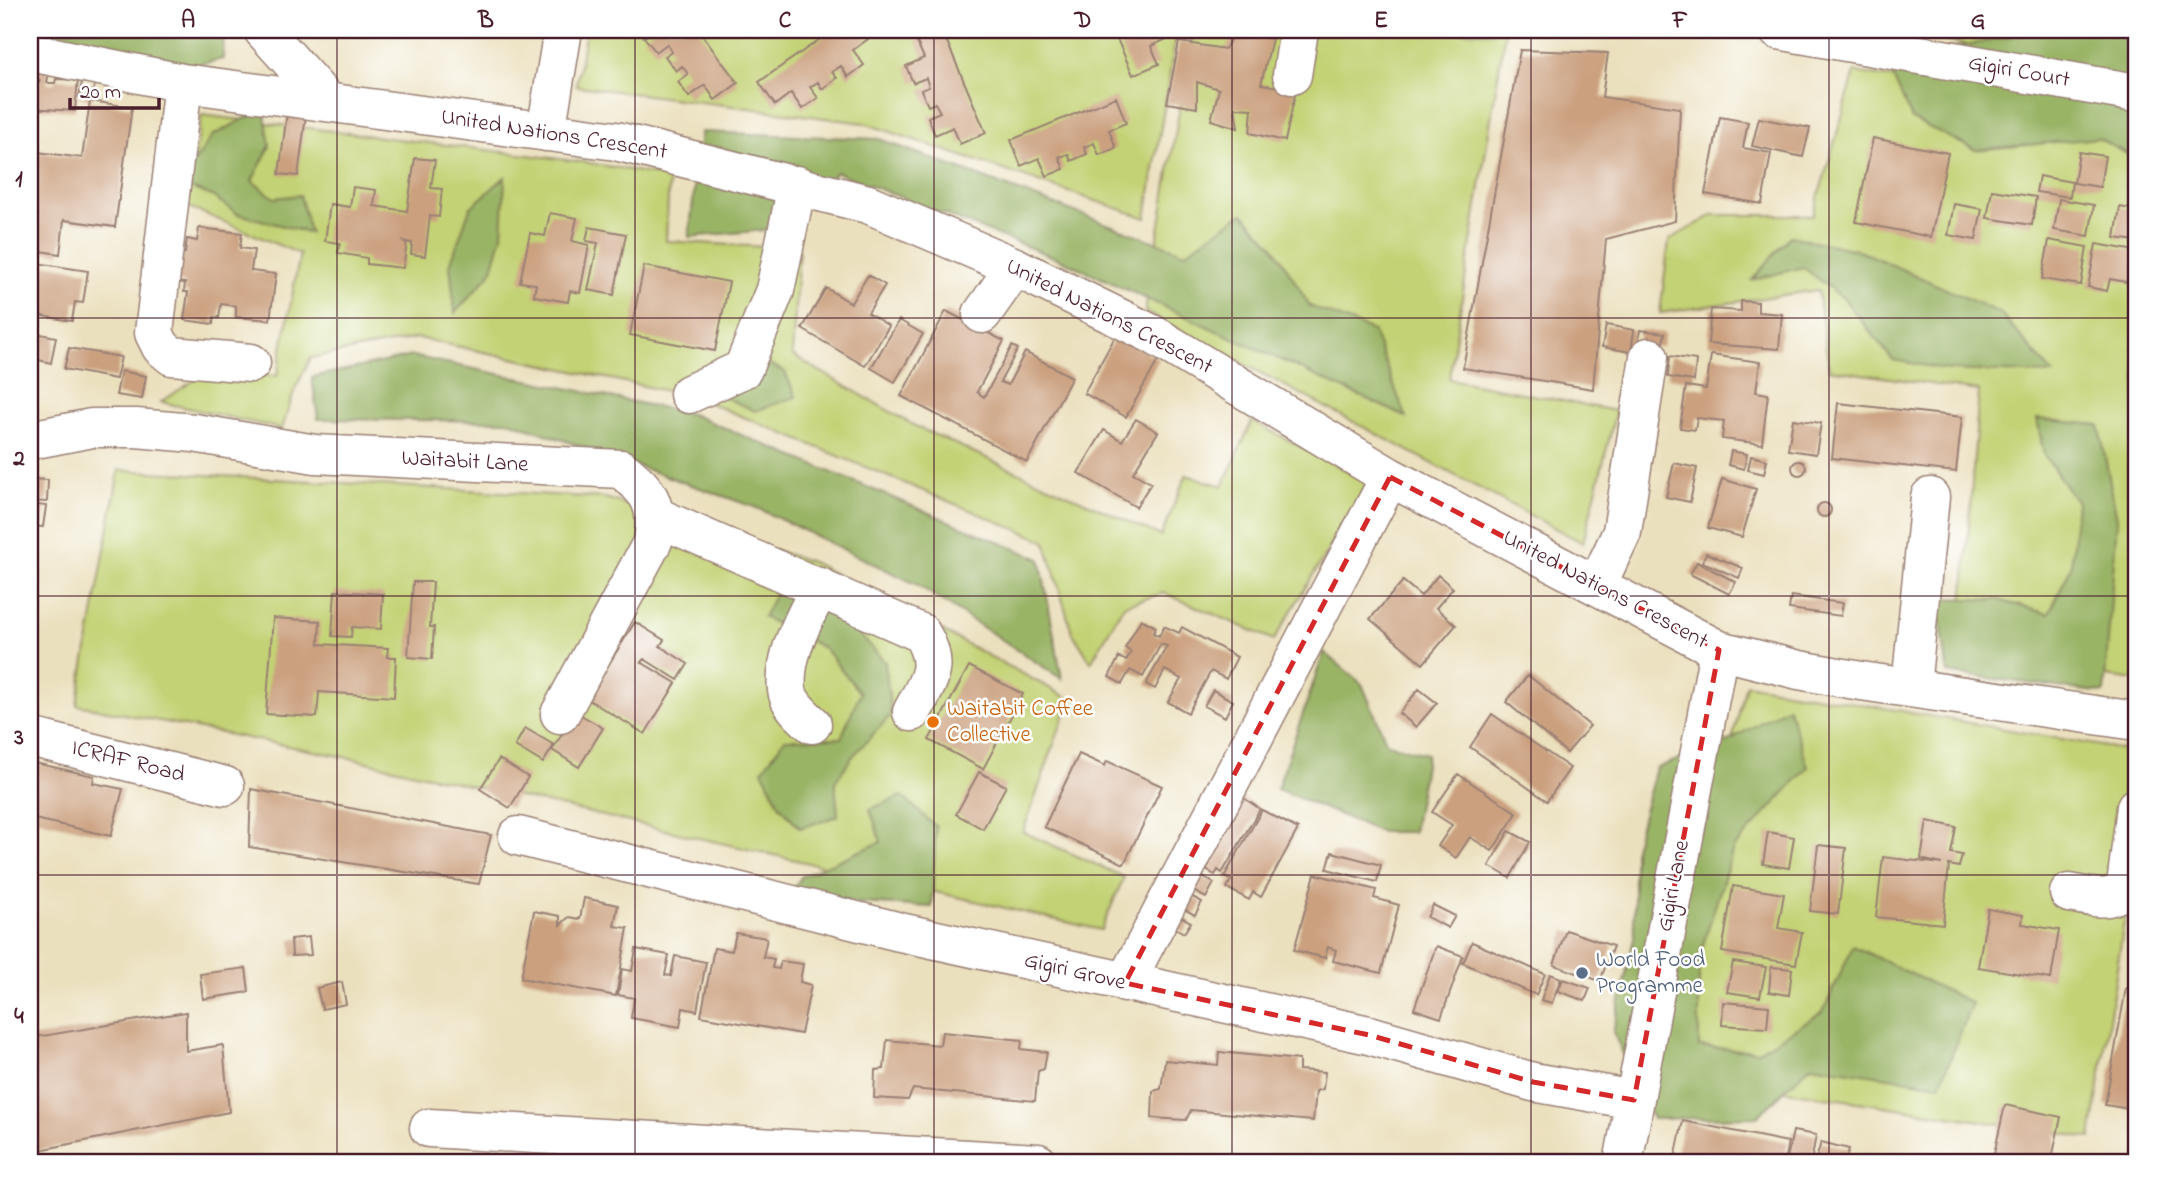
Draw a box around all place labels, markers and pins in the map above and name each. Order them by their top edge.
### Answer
place label: Waitabit Coffee Collective [947,693,1094,752]
marker: Waitabit Coffee Collective [925,714,941,730]
place label: World Food Programme [1596,944,1705,1004]
marker: World Food Programme [1574,965,1590,981]

